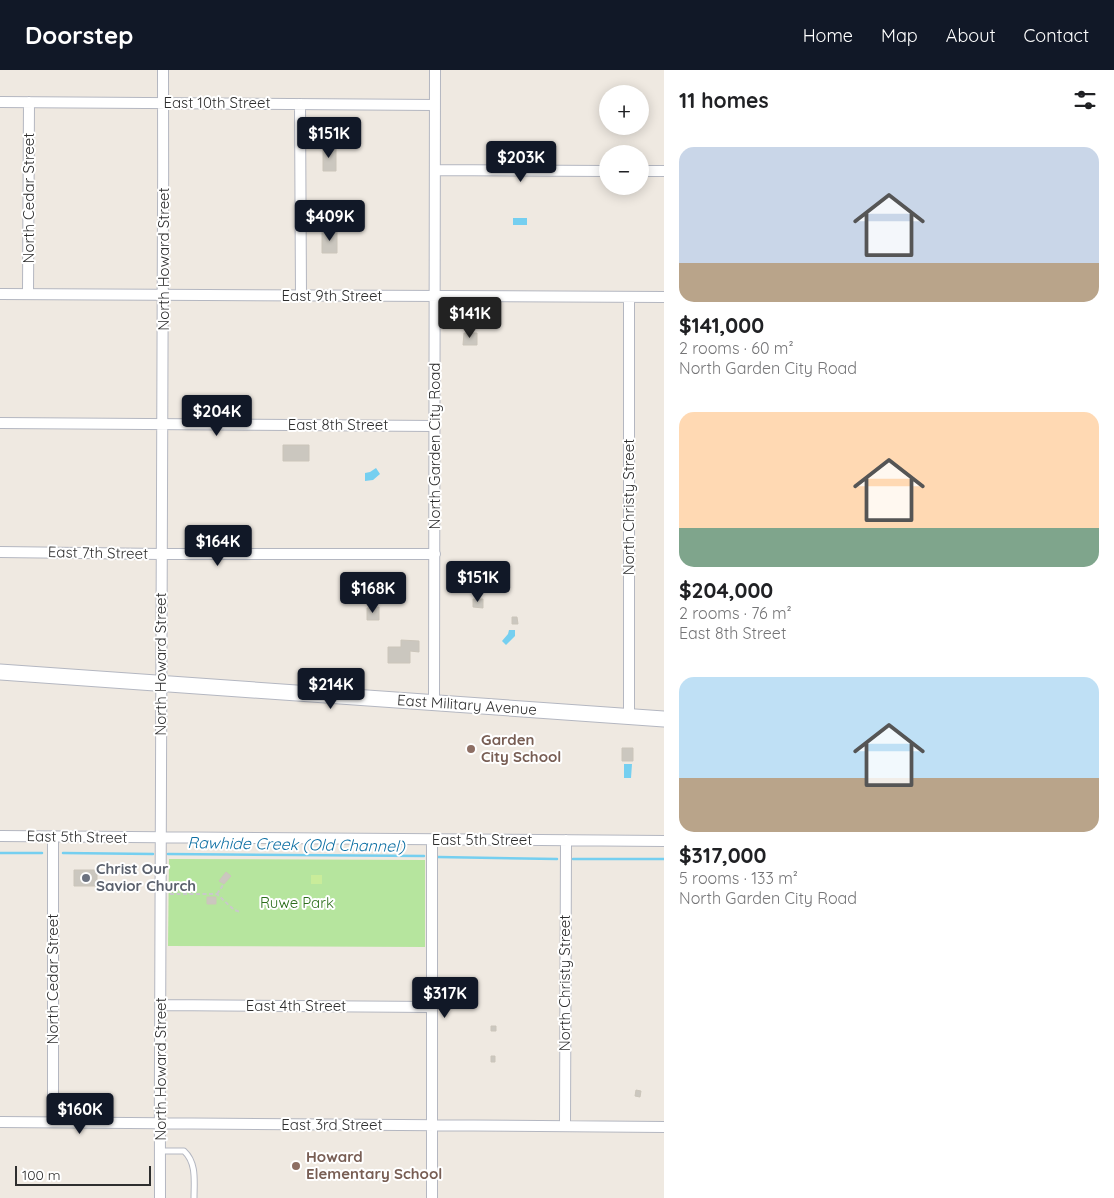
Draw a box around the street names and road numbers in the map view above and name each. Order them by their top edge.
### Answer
street label: East 10th Street [164,93,271,112]
street label: North Cedar Street [19,133,38,263]
street label: North Howard Street [154,187,173,331]
street label: East 9th Street [282,286,382,305]
street label: North Garden City Road [425,363,444,529]
street label: East 8th Street [288,415,388,434]
street label: North Christy Street [619,439,638,575]
street label: East 7th Street [48,542,148,563]
street label: North Howard Street [151,592,170,736]
street label: East Military Avenue [397,690,538,719]
street label: East 5th Street [26,826,128,847]
street label: East 5th Street [432,830,532,849]
street label: North Cedar Street [43,914,62,1044]
street label: North Christy Street [555,915,574,1051]
street label: East 4th Street [246,996,346,1015]
street label: North Howard Street [151,997,170,1141]
street label: East 3rd Street [281,1115,383,1134]

